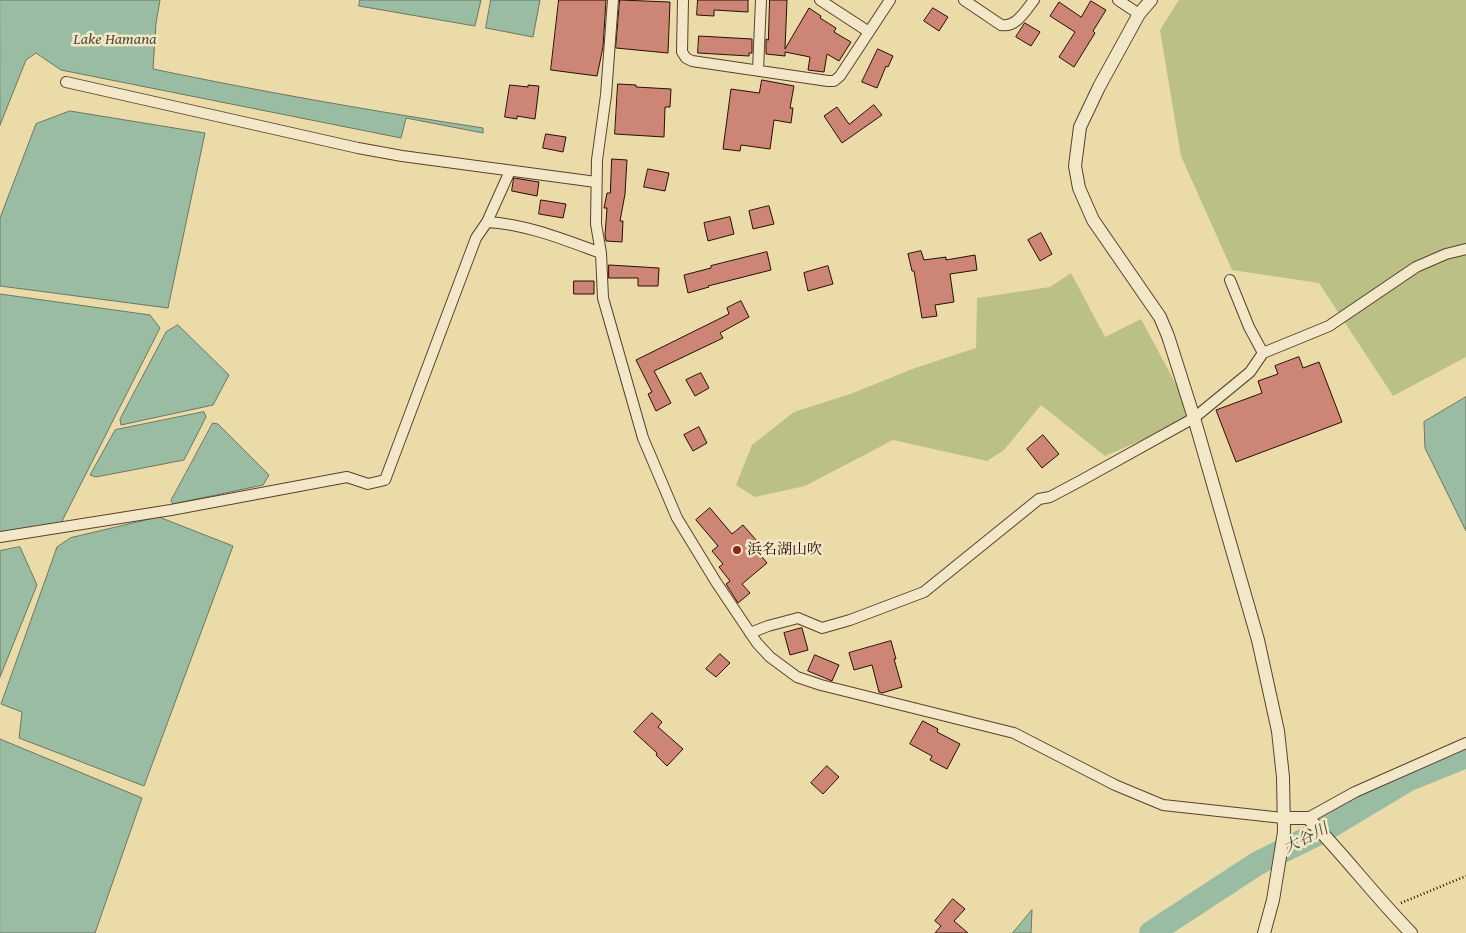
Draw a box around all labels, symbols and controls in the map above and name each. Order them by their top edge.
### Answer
water label: Lake Hamana [73,30,157,50]
place label: 浜名湖山吹 [747,541,822,559]
marker: 浜名湖山吹 [731,544,743,556]
water label: 大谷川 [1280,820,1332,858]

